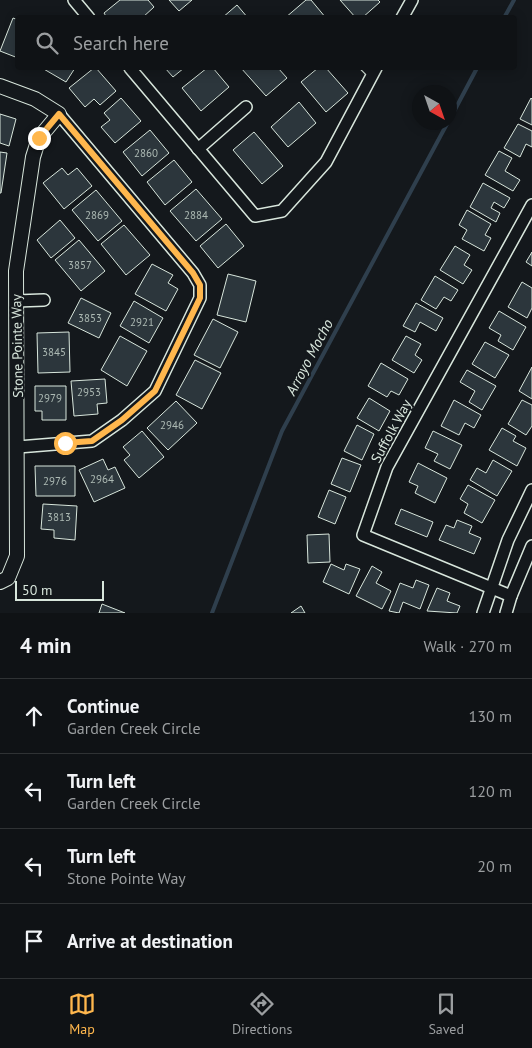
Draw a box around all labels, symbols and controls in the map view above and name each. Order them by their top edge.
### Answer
search box [15,15,517,70]
icon: search [33,29,61,57]
text: Search here [73,31,169,55]
north arrow [412,85,457,130]
route end [28,127,51,150]
house number: 2860 [134,146,158,160]
house number: 2869 [85,208,109,222]
house number: 2884 [184,208,208,222]
house number: 3857 [68,258,92,272]
street label: Stone Pointe Way [7,293,27,398]
house number: 3853 [78,311,102,325]
house number: 2921 [130,315,154,329]
water label: Arroyo Mocho [281,316,337,399]
house number: 3845 [42,345,66,359]
house number: 2953 [77,385,101,399]
house number: 2979 [38,391,62,405]
street label: Suffolk Way [367,396,416,466]
house number: 2946 [160,418,184,432]
route start [54,432,77,455]
house number: 2964 [90,472,114,486]
house number: 2976 [43,474,67,488]
house number: 3813 [47,510,71,524]
scale bar [15,578,104,601]
text: 50 m [22,581,52,599]
text: 4 min [20,632,71,659]
text: Walk · 270 m [423,636,512,656]
text: Continue [67,694,139,718]
icon: ahead [20,702,48,730]
text: 130 m [469,706,512,726]
text: Garden Creek Circle [67,718,201,738]
text: Turn left [67,769,136,793]
icon: left [20,777,48,805]
text: 120 m [469,781,512,801]
text: Garden Creek Circle [67,793,201,813]
text: Turn left [67,844,136,868]
icon: left [20,852,48,880]
text: 20 m [477,856,512,876]
text: Stone Pointe Way [67,868,186,888]
icon: arrive [20,927,48,955]
text: Arrive at destination [67,929,233,953]
tab: Map [68,990,96,1038]
tab: Directions [232,990,292,1038]
tab: Saved [428,990,464,1038]

